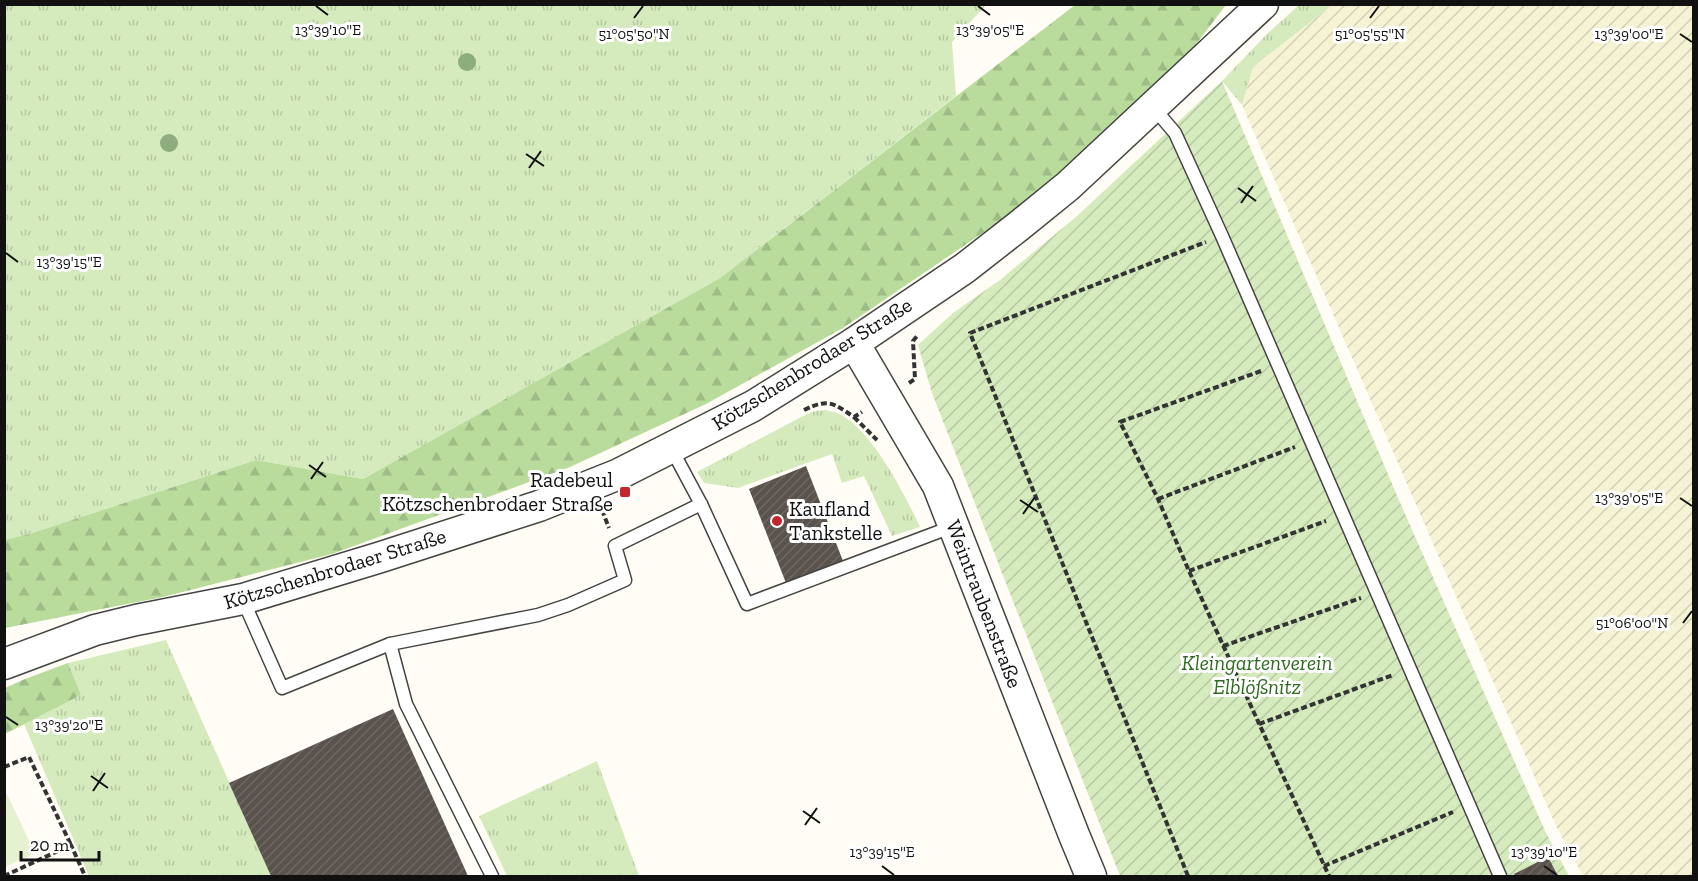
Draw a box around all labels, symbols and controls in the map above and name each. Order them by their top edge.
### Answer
text: 13°39'10"E [295,21,361,39]
text: 13°39'05"E [956,21,1024,39]
text: 51°05'50"N [598,25,670,43]
text: 51°05'55"N [1335,25,1405,43]
text: 13°39'00"E [1595,25,1664,43]
text: 13°39'15"E [36,253,102,271]
street label: Kötzschenbrodaer Straße [707,292,916,435]
place label: Radebeul Kötzschenbrodaer Straße [382,467,613,516]
marker: Radebeul Kötzschenbrodaer Straße [618,485,632,499]
text: 13°39'05"E [1595,489,1663,507]
place label: Kaufland Tankstelle [789,496,883,545]
marker: Kaufland Tankstelle [770,514,784,528]
street label: Weintraubenstraße [941,516,1028,691]
street label: Kötzschenbrodaer Straße [221,523,449,614]
text: 51°06'00"N [1596,614,1668,632]
park label: Kleingartenverein Elblößnitz [1182,650,1332,699]
text: 13°39'20"E [35,716,103,734]
scale bar [21,824,99,862]
text: 20 m [30,834,70,856]
text: 13°39'15"E [849,843,915,861]
text: 13°39'10"E [1511,843,1577,861]

